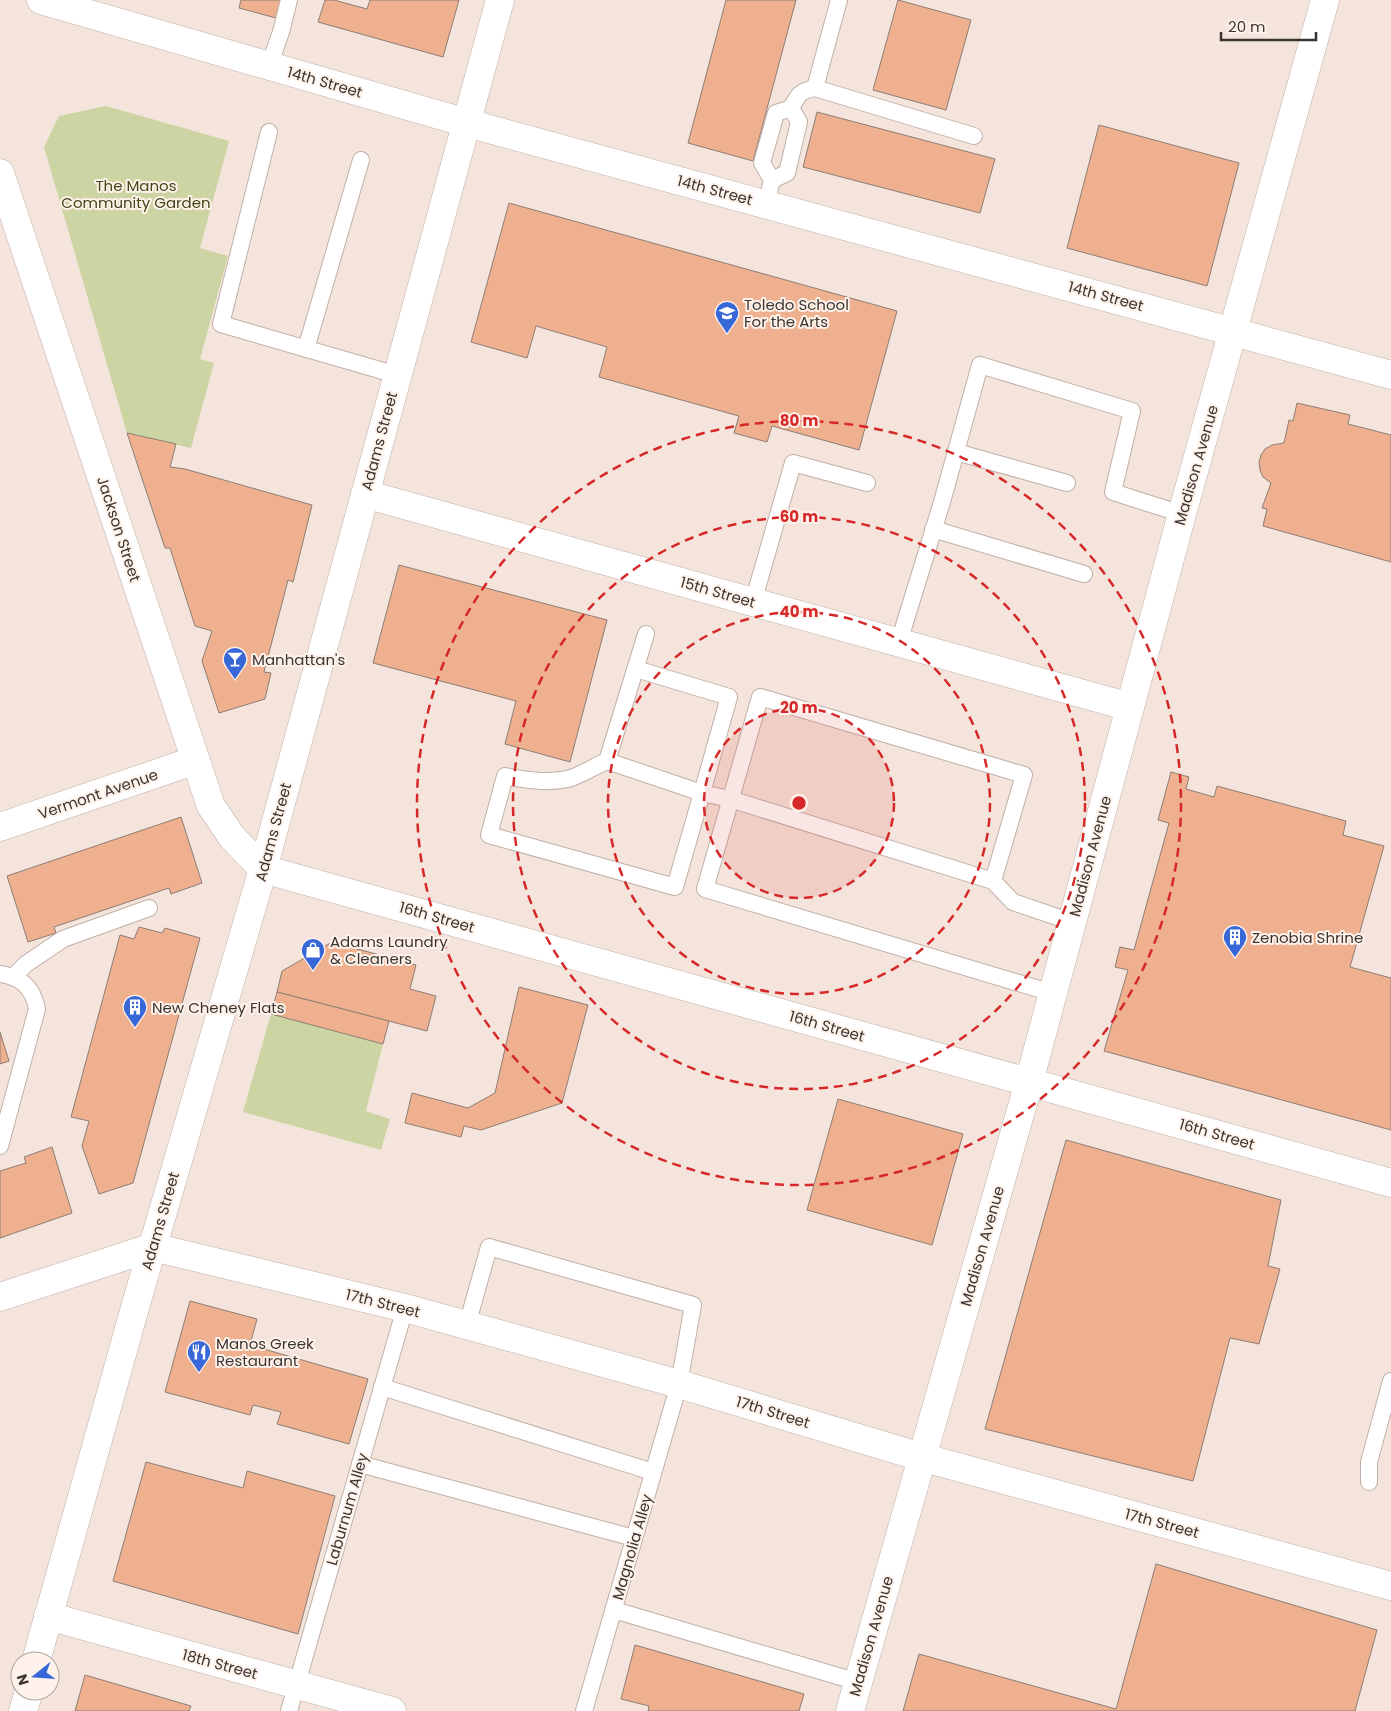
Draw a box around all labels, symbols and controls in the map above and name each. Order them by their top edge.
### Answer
scale bar [1221,10,1316,42]
text: 20 m [1228,16,1266,37]
street label: 14th Street [285,61,365,103]
street label: 14th Street [675,170,755,210]
park label: The Manos Community Garden [61,175,211,213]
street label: 14th Street [1066,276,1146,316]
place label: Toledo School For the Arts [744,294,849,332]
school or university icon: Toledo School For the Arts [714,300,740,334]
street label: Adams Street [356,389,402,493]
street label: Madison Avenue [1169,402,1223,528]
text: 80 m [780,410,818,431]
street label: Jackson Street [92,473,146,585]
text: 60 m [780,506,818,527]
street label: 15th Street [678,571,758,613]
text: 40 m [779,601,819,622]
bar icon: Manhattan's [222,646,248,680]
place label: Manhattan's [252,649,345,670]
text: 20 m [780,697,818,718]
street label: Vermont Avenue [35,764,161,824]
street label: Adams Street [250,780,296,884]
street label: Madison Avenue [1064,793,1116,919]
centre of rings [790,794,808,812]
street label: 16th Street [397,896,477,938]
building icon: Zenobia Shrine [1222,924,1248,958]
place label: Zenobia Shrine [1252,927,1363,948]
place label: Adams Laundry & Cleaners [330,931,448,969]
shop icon: Adams Laundry & Cleaners [300,937,326,971]
building icon: New Cheney Flats [122,994,148,1028]
place label: New Cheney Flats [152,997,285,1018]
street label: 16th Street [787,1005,867,1047]
street label: 16th Street [1177,1113,1257,1155]
street label: Adams Street [136,1169,184,1273]
street label: Madison Avenue [955,1183,1009,1309]
street label: 17th Street [344,1284,422,1322]
place label: Manos Greek Restaurant [216,1333,314,1371]
restaurant icon: Manos Greek Restaurant [186,1339,212,1373]
street label: 17th Street [734,1391,812,1433]
street label: Laburnum Alley [321,1450,373,1568]
street label: Magnolia Alley [607,1491,657,1602]
street label: 17th Street [1123,1503,1201,1543]
street label: Madison Avenue [844,1573,898,1699]
street label: 18th Street [180,1644,260,1684]
north arrow [10,1651,60,1701]
text: N [11,1672,34,1688]

